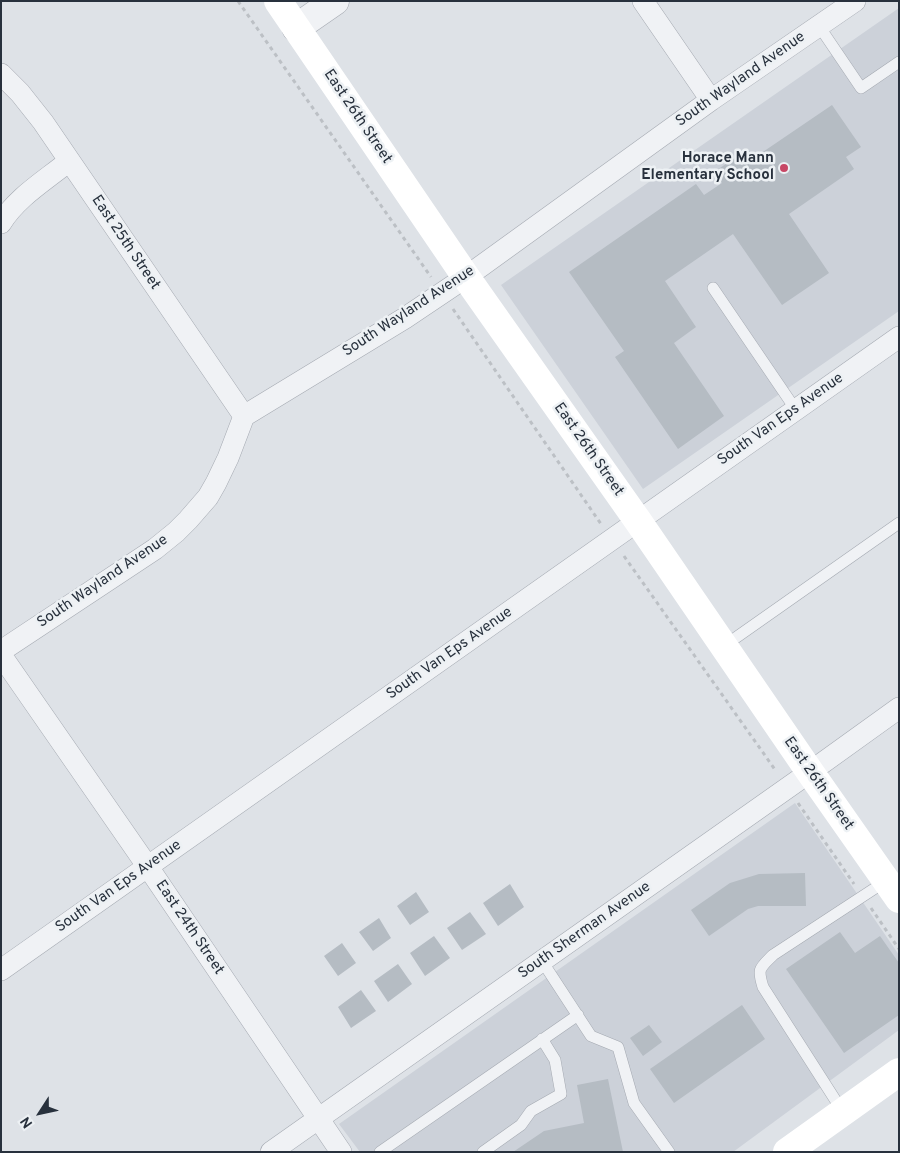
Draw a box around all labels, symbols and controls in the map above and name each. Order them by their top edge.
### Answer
street label: South Wayland Avenue [673,29,809,131]
street label: East 26th Street [319,67,395,167]
place label: Horace Mann Elementary School [641,150,774,185]
marker: Horace Mann Elementary School [778,162,790,174]
street label: East 25th Street [87,192,163,294]
street label: South Wayland Avenue [340,263,478,361]
street label: South Van Eps Avenue [715,370,847,470]
street label: East 26th Street [549,400,627,500]
street label: South Wayland Avenue [34,532,172,632]
street label: South Van Eps Avenue [384,604,516,704]
street label: East 26th Street [779,734,857,834]
street label: South Van Eps Avenue [53,837,185,937]
street label: East 24th Street [151,877,227,979]
street label: South Sherman Avenue [515,878,655,984]
north arrow [15,1088,65,1138]
text: N [17,1113,37,1131]

